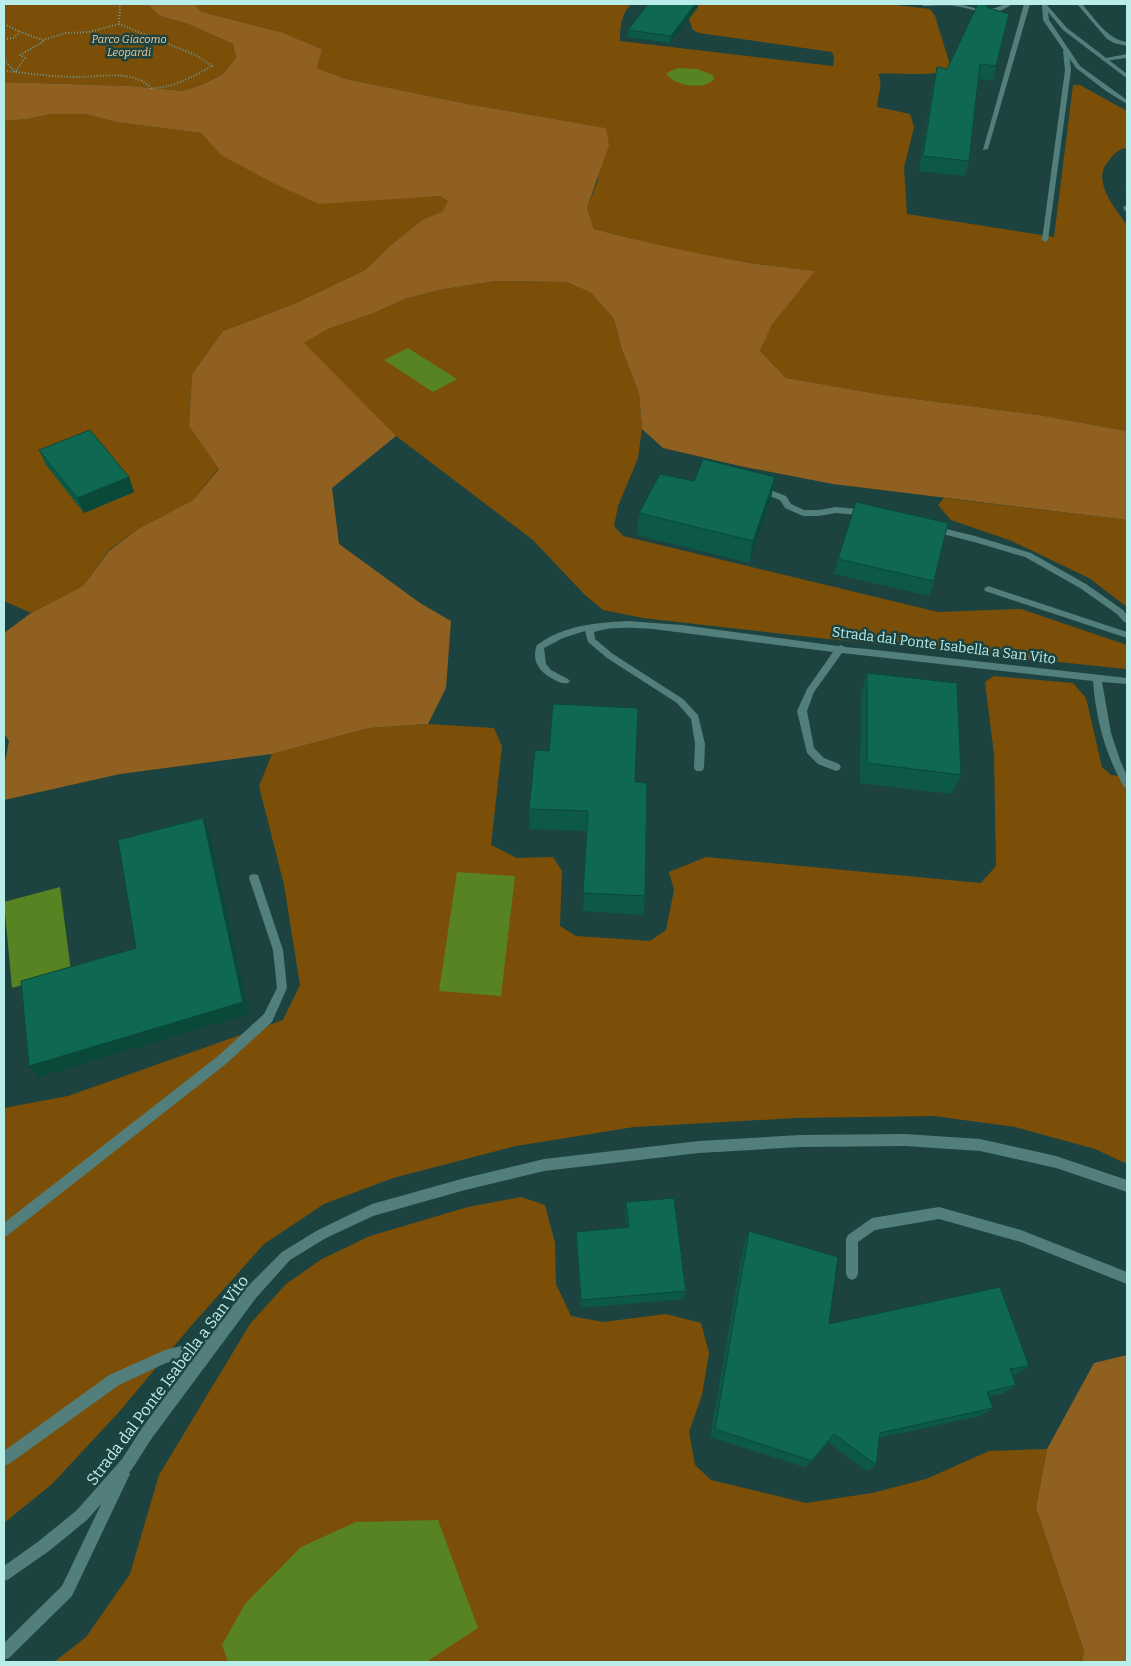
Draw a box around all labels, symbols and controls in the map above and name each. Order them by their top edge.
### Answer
park label: Parco Giacomo Leopardi [91,33,167,59]
street label: Strada dal Ponte Isabella a San Vito [831,623,1057,668]
street label: Strada dal Ponte Isabella a San Vito [82,1272,253,1489]

